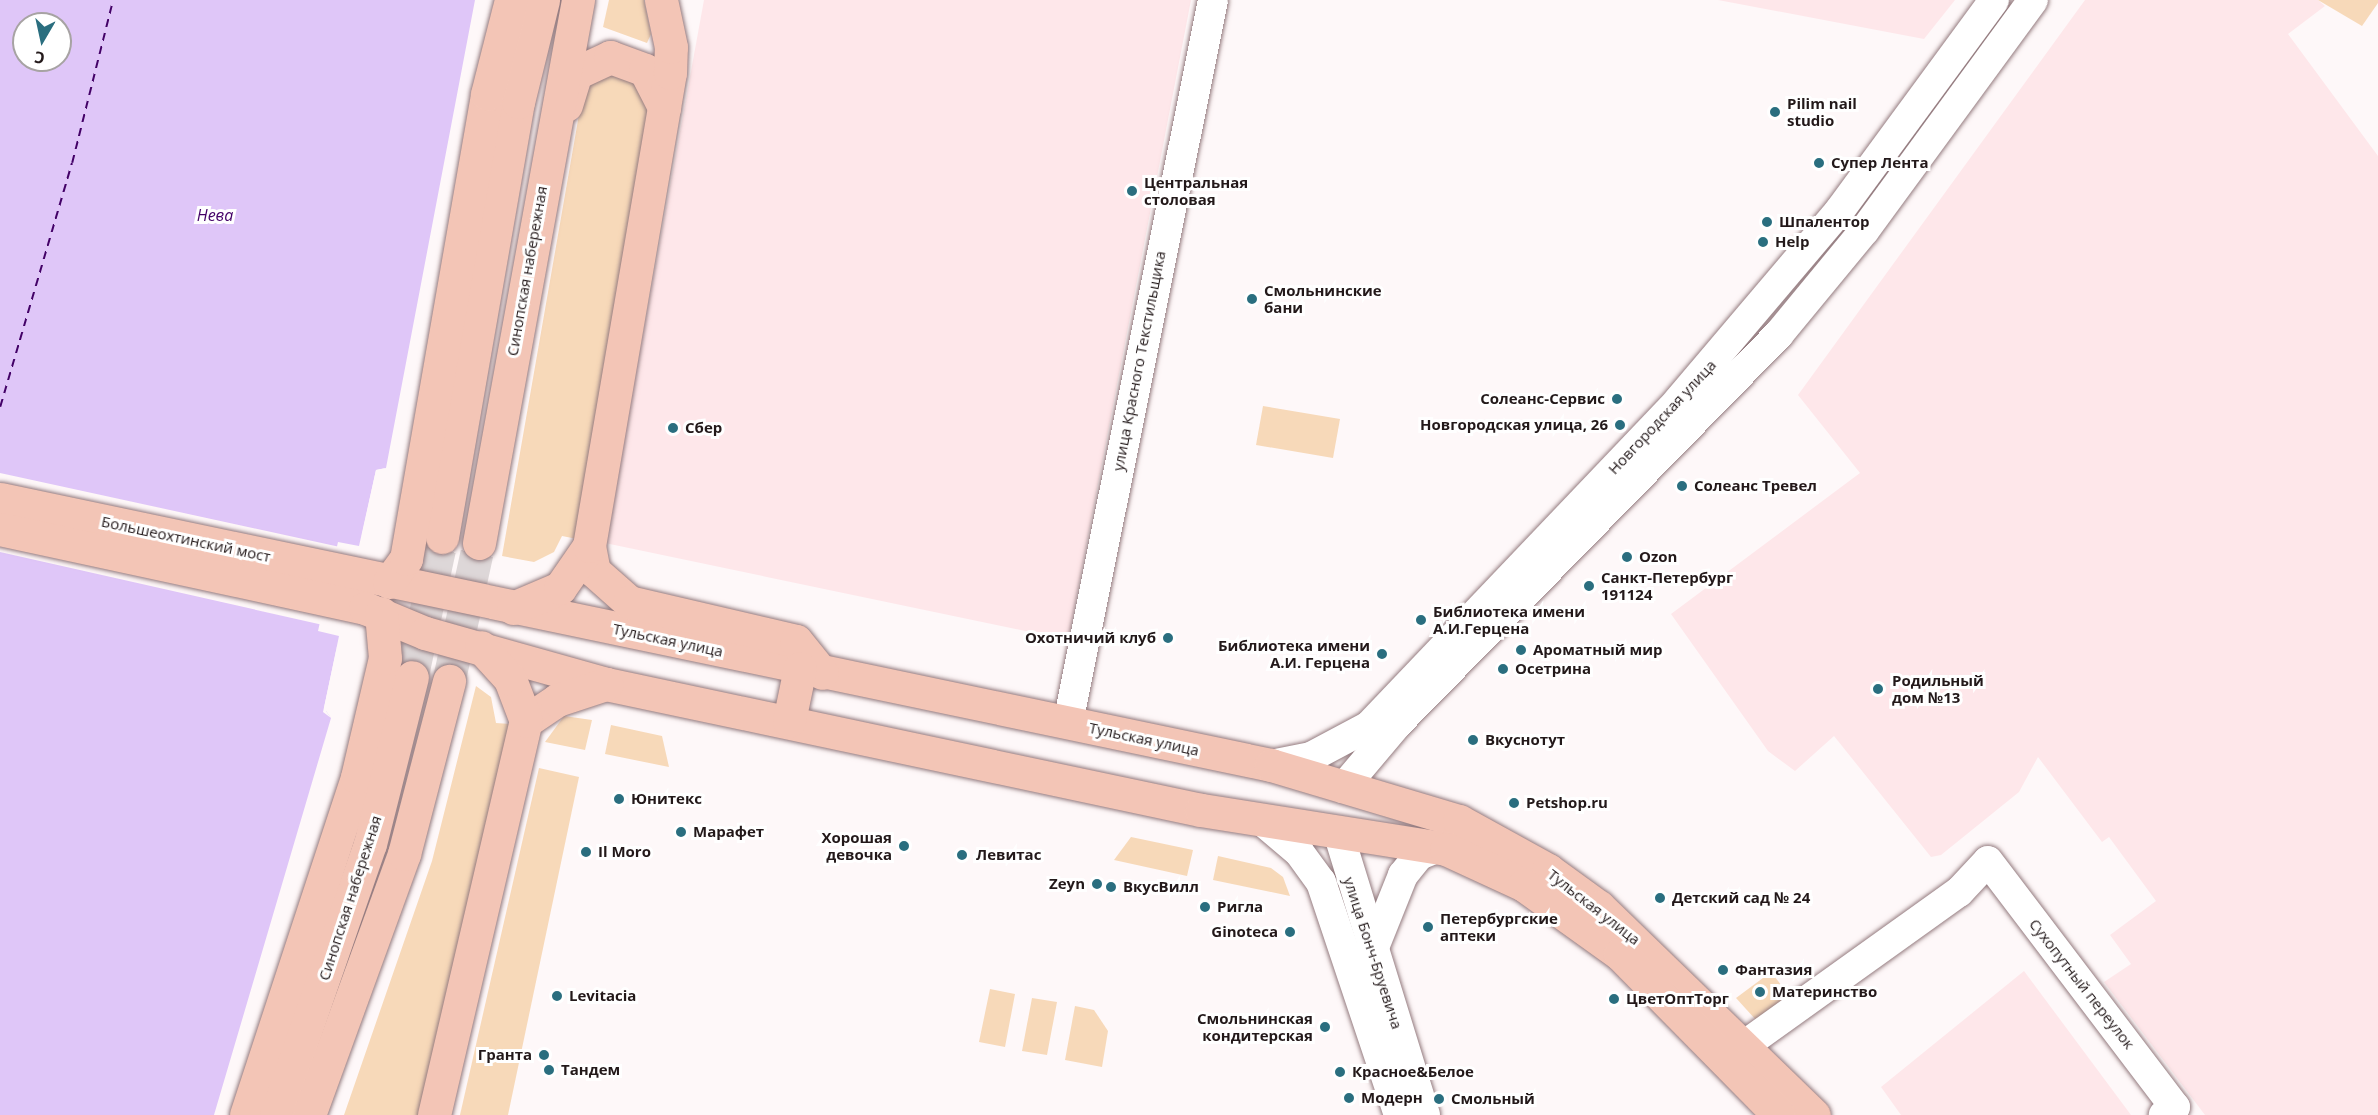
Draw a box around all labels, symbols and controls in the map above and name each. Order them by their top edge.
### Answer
north arrow [12,12,72,72]
text: С [33,46,46,69]
place label: Pilim nail studio [1787,94,1857,129]
marker: Pilim nail studio [1768,105,1782,119]
place label: Супер Лента [1831,154,1928,172]
marker: Супер Лента [1812,156,1826,170]
place label: Центральная столовая [1144,173,1248,208]
marker: Центральная столовая [1125,184,1139,198]
street label: Синопская набережная [503,185,551,357]
water label: Нева [197,205,233,225]
place label: Шпалентор [1779,213,1870,231]
marker: Шпалентор [1760,215,1774,229]
place label: Help [1775,233,1809,251]
marker: Help [1756,235,1770,249]
street label: улица Красного Текстильщика [1109,249,1169,473]
place label: Смольнинские бани [1264,281,1382,316]
marker: Смольнинские бани [1245,292,1259,306]
street label: Новгородская улица [1604,356,1720,478]
place label: Солеанс-Сервис [1480,390,1605,408]
marker: Солеанс-Сервис [1610,392,1624,406]
place label: Новгородская улица, 26 [1420,416,1608,434]
marker: Новгородская улица, 26 [1613,418,1627,432]
place label: Сбер [685,419,722,437]
marker: Сбер [666,421,680,435]
place label: Солеанс Тревел [1694,477,1817,495]
marker: Солеанс Тревел [1675,479,1689,493]
street label: Большеохтинский мост [100,512,272,566]
place label: Ozon [1639,548,1677,566]
marker: Ozon [1620,550,1634,564]
place label: Санкт-Петербург 191124 [1601,568,1733,603]
marker: Санкт-Петербург 191124 [1582,579,1596,593]
place label: Библиотека имени А.И.Герцена [1433,602,1585,637]
marker: Библиотека имени А.И.Герцена [1414,613,1428,627]
street label: Тульская улица [611,620,725,660]
place label: Охотничий клуб [1025,629,1156,647]
marker: Охотничий клуб [1161,631,1175,645]
place label: Библиотека имени А.И. Герцена [1218,636,1370,671]
place label: Ароматный мир [1533,641,1662,659]
marker: Ароматный мир [1514,643,1528,657]
marker: Библиотека имени А.И. Герцена [1375,647,1389,661]
place label: Осетрина [1515,660,1591,678]
marker: Осетрина [1496,662,1510,676]
place label: Родильный дом №13 [1892,671,1984,706]
marker: Родильный дом №13 [1869,680,1887,698]
street label: Тульская улица [1087,719,1201,759]
place label: Вкуснотут [1485,731,1565,749]
marker: Вкуснотут [1466,733,1480,747]
place label: Юнитекс [631,790,702,808]
marker: Юнитекс [612,792,626,806]
place label: Petshop.ru [1526,794,1608,812]
marker: Petshop.ru [1507,796,1521,810]
street label: Синопская набережная [315,813,385,983]
place label: Марафет [693,823,764,841]
marker: Марафет [674,825,688,839]
place label: Хорошая девочка [821,828,892,863]
marker: Хорошая девочка [897,839,911,853]
place label: Il Moro [598,843,651,861]
marker: Il Moro [579,845,593,859]
marker: Левитас [953,846,971,864]
place label: Левитас [976,846,1041,864]
street label: Тульская улица [1544,865,1644,949]
place label: Zeyn [1049,875,1085,893]
street label: улица Бонч-Бруевича [1340,875,1406,1031]
marker: Zeyn [1090,877,1104,891]
place label: ВкусВилл [1123,878,1199,896]
marker: ВкусВилл [1104,880,1118,894]
place label: Детский сад № 24 [1672,889,1810,907]
marker: Детский сад № 24 [1653,891,1667,905]
place label: Ригла [1217,898,1263,916]
marker: Ригла [1198,900,1212,914]
place label: Петербургские аптеки [1440,909,1558,944]
street label: Сухопутный переулок [2026,915,2138,1053]
marker: Петербургские аптеки [1421,920,1435,934]
place label: Ginoteca [1211,923,1278,941]
marker: Ginoteca [1283,925,1297,939]
place label: Фантазия [1735,961,1812,979]
marker: Фантазия [1716,963,1730,977]
place label: Материнство [1772,983,1877,1001]
marker: Материнство [1753,985,1767,999]
place label: Levitacia [569,987,636,1005]
marker: Levitacia [550,989,564,1003]
place label: ЦветОптТорг [1626,990,1729,1008]
marker: ЦветОптТорг [1607,992,1621,1006]
place label: Смольнинская кондитерская [1197,1009,1313,1044]
marker: Смольнинская кондитерская [1318,1020,1332,1034]
place label: Гранта [478,1046,532,1064]
marker: Гранта [537,1048,551,1062]
place label: Тандем [561,1061,620,1079]
marker: Тандем [542,1063,556,1077]
place label: Красное&Белое [1352,1063,1474,1081]
marker: Красное&Белое [1333,1065,1347,1079]
place label: Модерн [1361,1089,1423,1107]
place label: Смольный [1451,1090,1535,1108]
marker: Модерн [1342,1091,1356,1105]
marker: Смольный [1432,1092,1446,1106]

